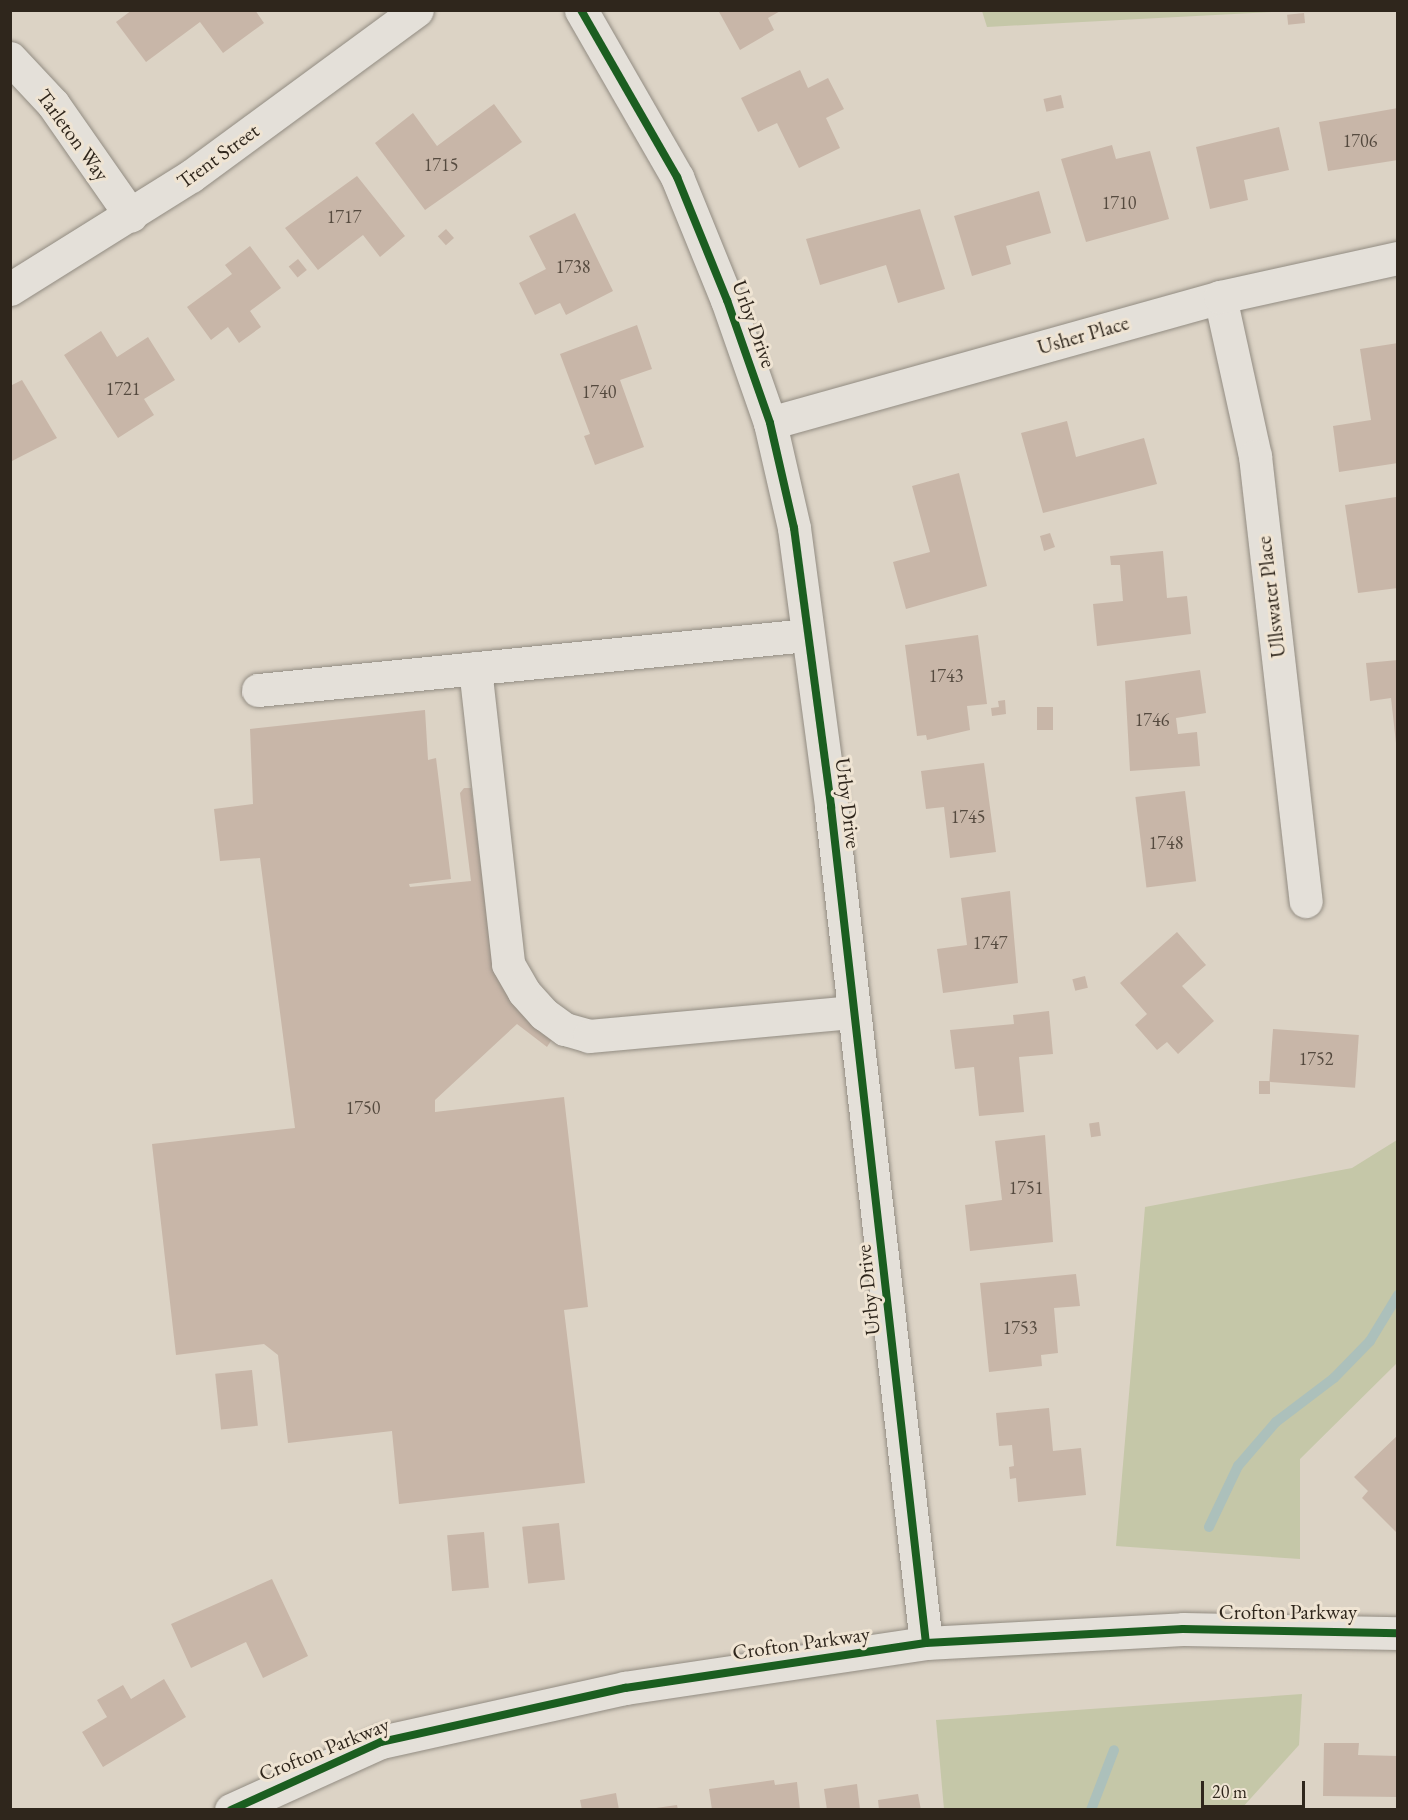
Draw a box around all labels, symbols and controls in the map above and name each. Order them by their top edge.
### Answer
street label: Tarleton Way [31,84,115,186]
street label: Trent Street [172,118,264,194]
house number: 1706 [1343,130,1377,152]
house number: 1715 [424,154,458,176]
house number: 1710 [1102,192,1136,214]
house number: 1717 [327,206,361,228]
house number: 1738 [556,256,590,278]
street label: Urby Drive [727,277,781,371]
street label: Usher Place [1034,310,1132,360]
house number: 1721 [106,378,140,400]
house number: 1740 [582,381,616,403]
street label: Ullswater Place [1251,535,1291,659]
house number: 1743 [929,665,963,687]
house number: 1746 [1135,709,1169,731]
street label: Urby Drive [830,756,866,850]
house number: 1745 [951,806,985,828]
house number: 1748 [1149,832,1183,854]
house number: 1747 [973,932,1007,954]
house number: 1752 [1299,1048,1333,1070]
house number: 1750 [346,1097,380,1119]
house number: 1751 [1009,1177,1043,1199]
street label: Urby Drive [851,1243,885,1337]
house number: 1753 [1003,1317,1037,1339]
street label: Crofton Parkway [1219,1599,1357,1625]
street label: Crofton Parkway [731,1621,871,1665]
street label: Crofton Parkway [255,1711,393,1787]
scale bar [1204,1769,1308,1807]
text: 20 m [1212,1780,1247,1803]

